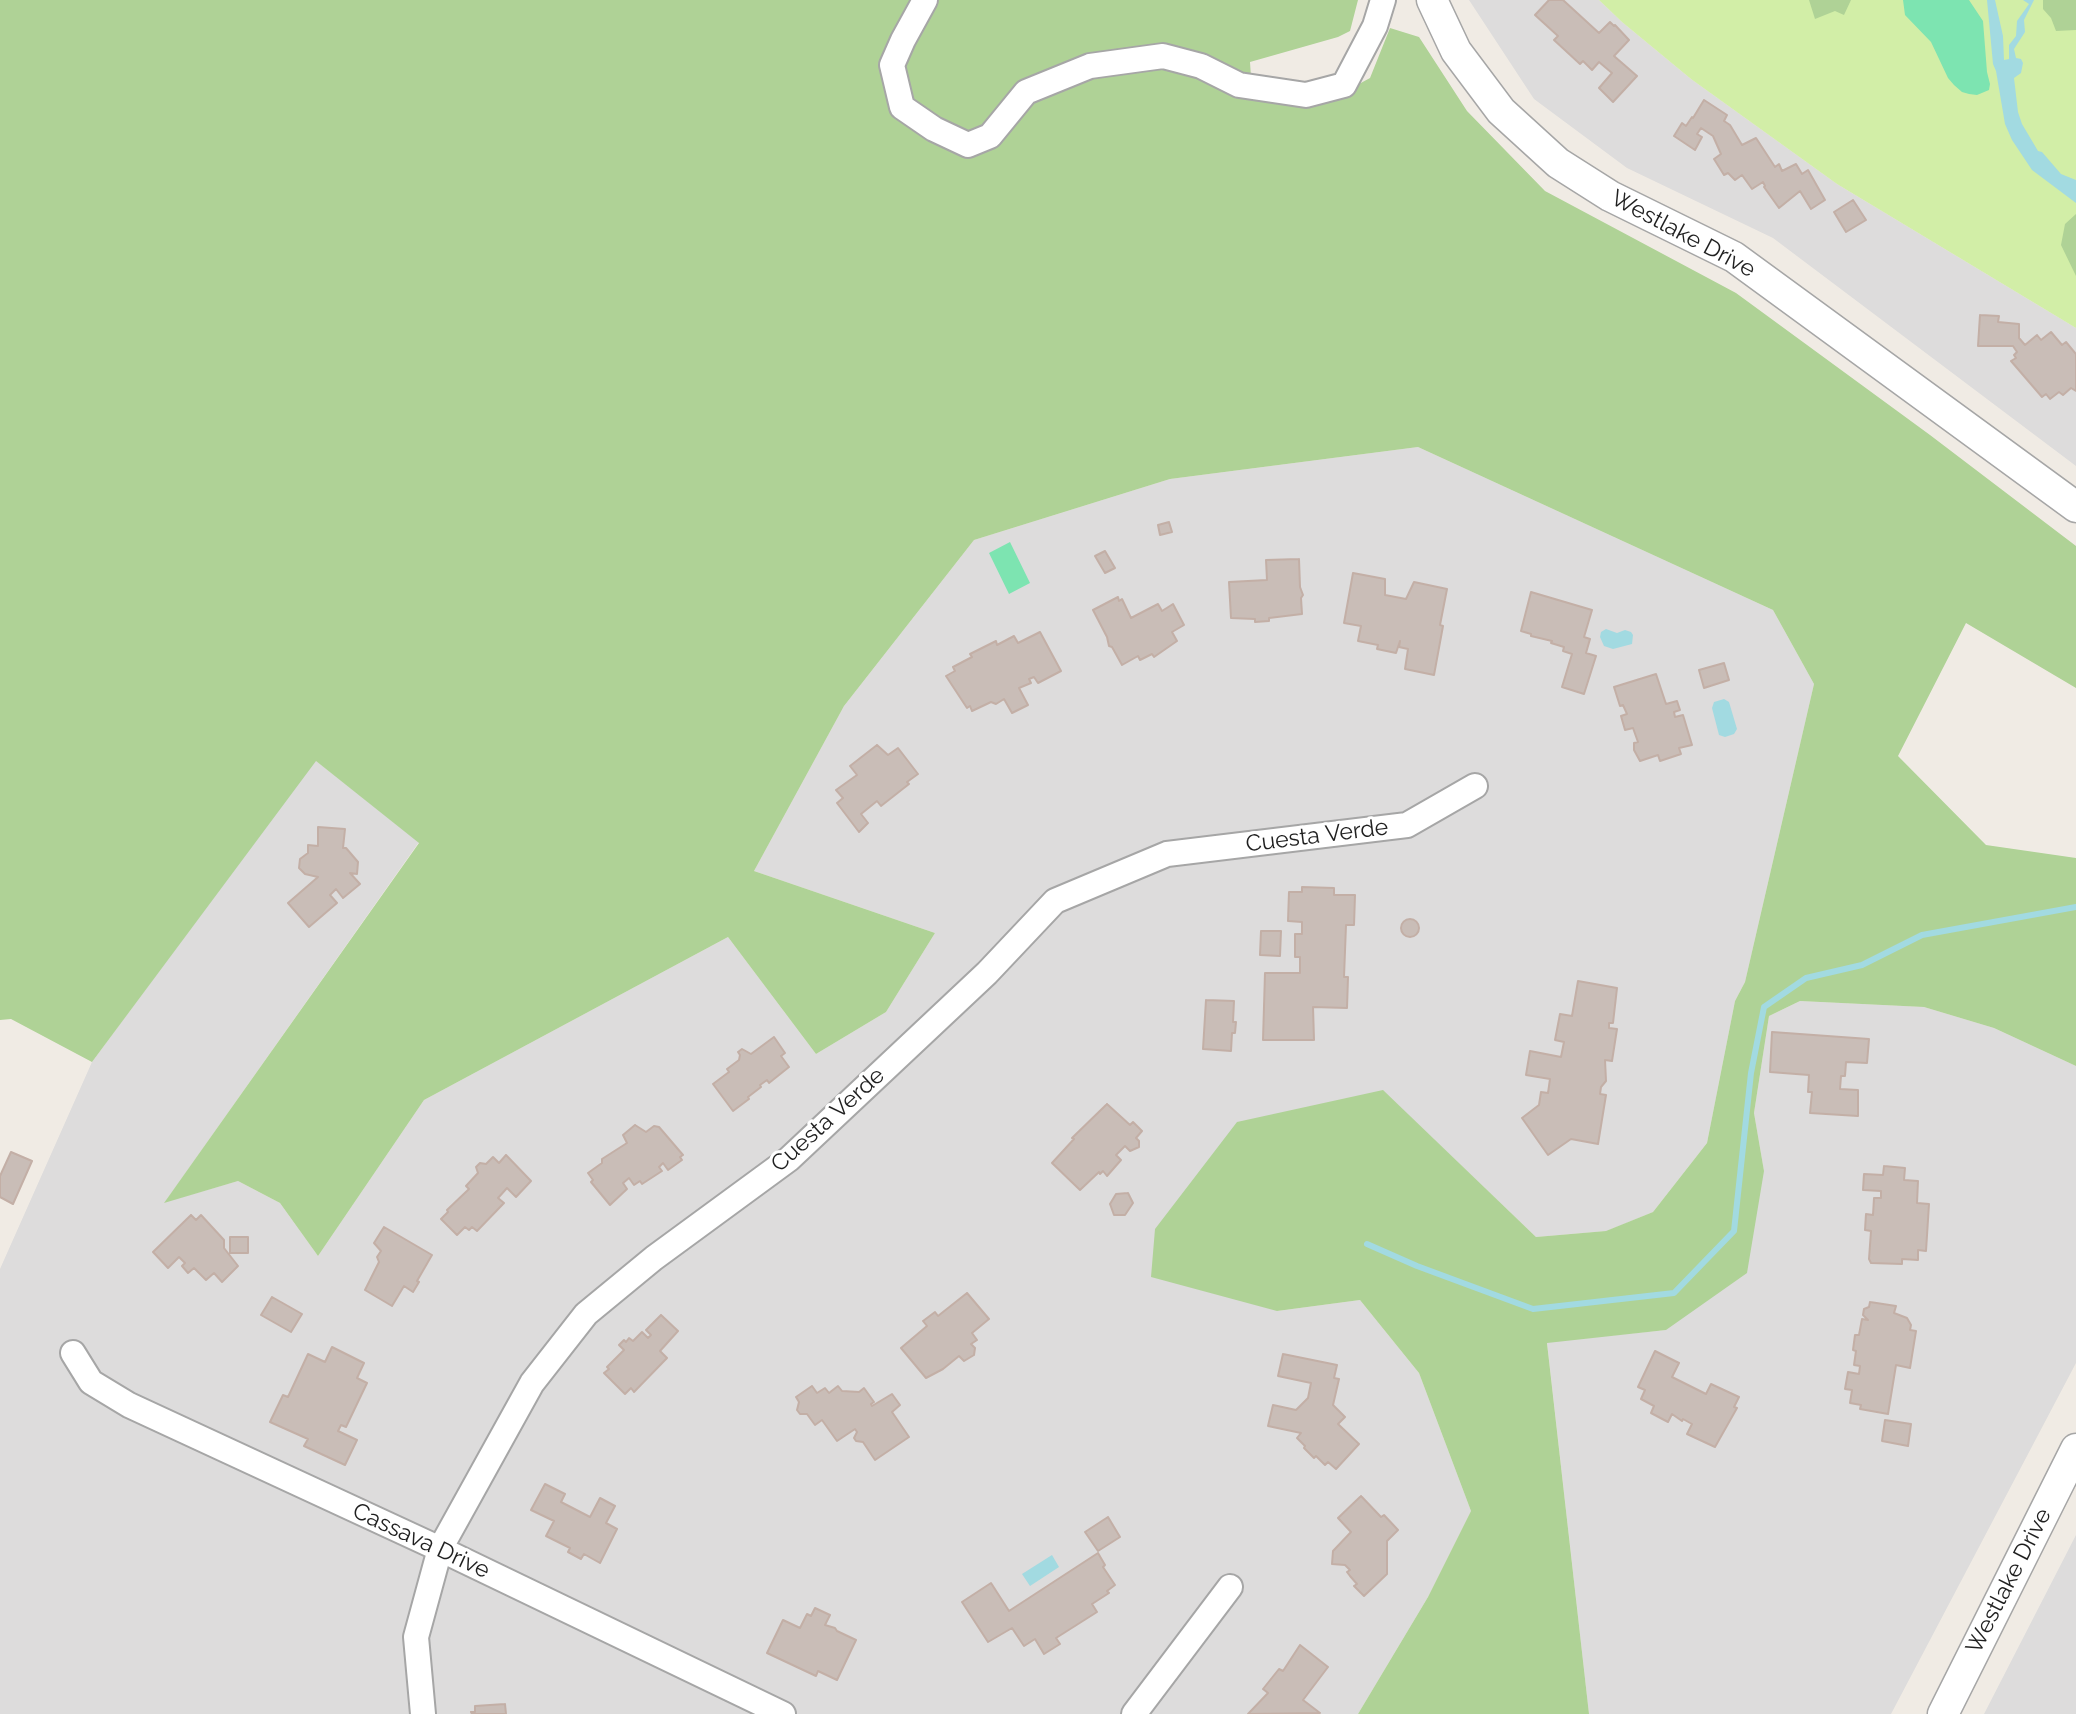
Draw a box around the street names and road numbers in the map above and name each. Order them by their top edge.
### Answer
street label: Westlake Drive [1606,184,1760,284]
street label: Cuesta Verde [1244,814,1390,858]
street label: Cuesta Verde [766,1062,890,1178]
street label: Cassava Drive [348,1497,494,1585]
street label: Westlake Drive [1961,1504,2057,1658]

